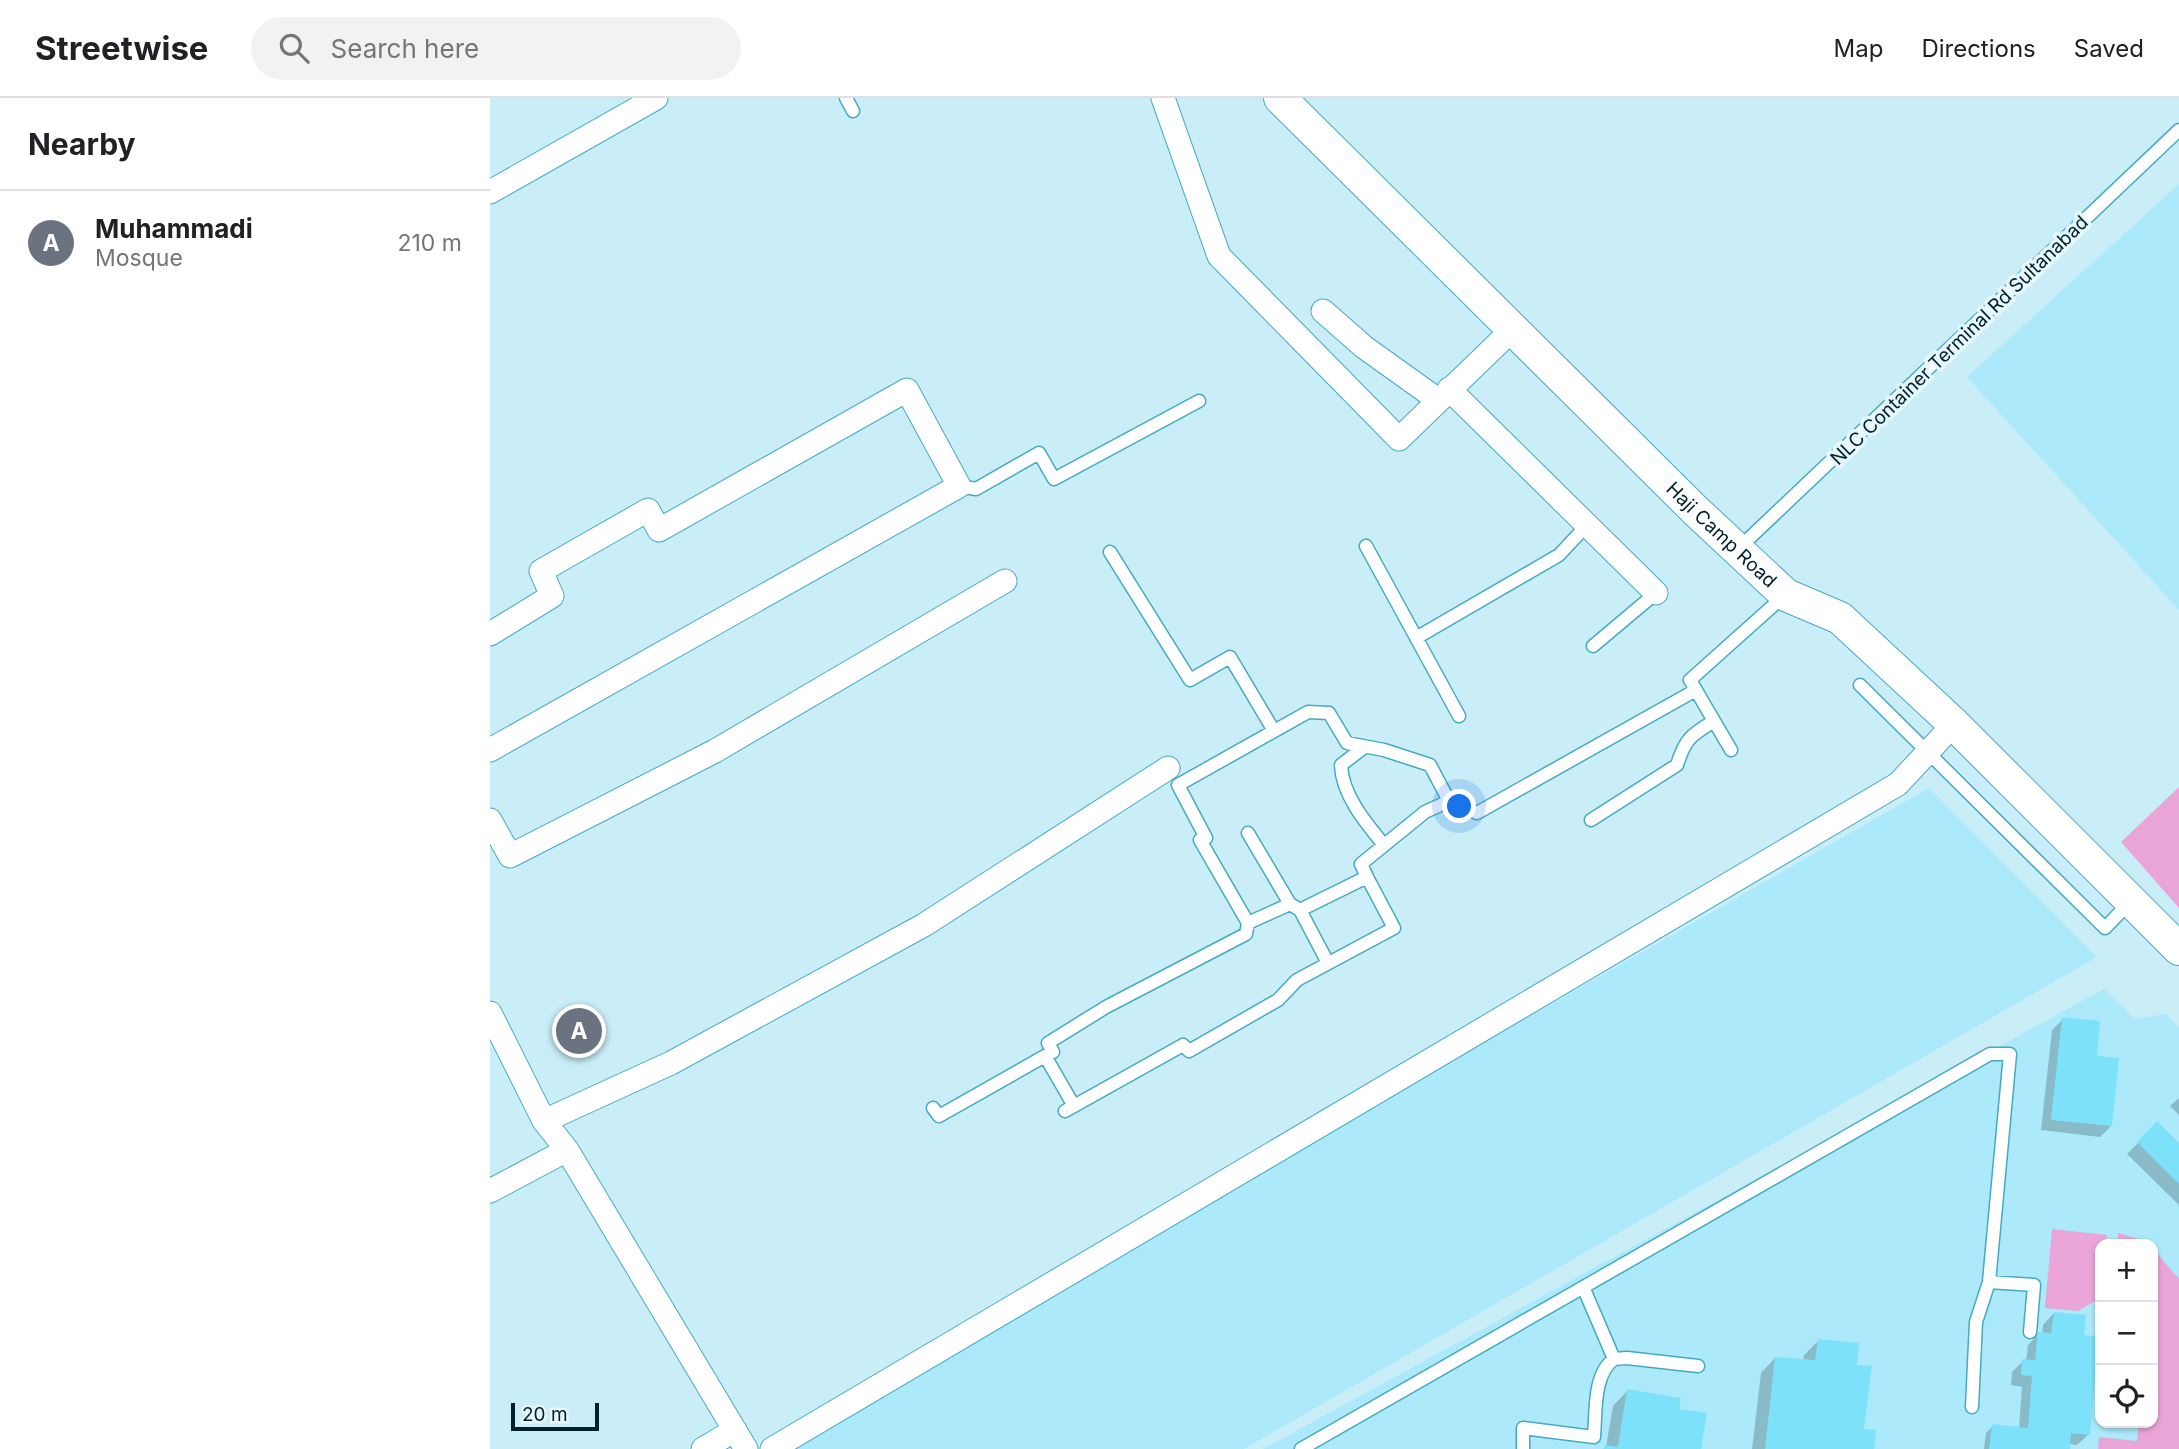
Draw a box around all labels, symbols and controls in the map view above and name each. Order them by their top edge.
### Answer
search box [251,17,741,80]
text: Streetwise [35,28,209,68]
icon: search [275,29,313,67]
text: Search here [331,33,479,64]
text: Map [1834,34,1883,63]
text: Directions [1921,34,2036,63]
text: Saved [2074,34,2144,63]
text: Nearby [28,126,136,162]
street label: NLC Container Terminal Rd Sultanabad [1826,211,2093,470]
text: Muhammadi [95,213,253,244]
text: A [42,229,60,257]
text: 210 m [397,229,462,257]
text: Mosque [95,244,183,272]
street label: Haji Camp Road [1661,477,1781,592]
your location [1442,789,1476,823]
pin: A [556,1005,602,1057]
map controls [2095,1239,2158,1428]
button: + [2095,1239,2158,1302]
button: − [2095,1302,2158,1365]
button: locate [2095,1365,2158,1428]
scale bar [511,1400,598,1432]
text: 20 m [522,1403,568,1426]

